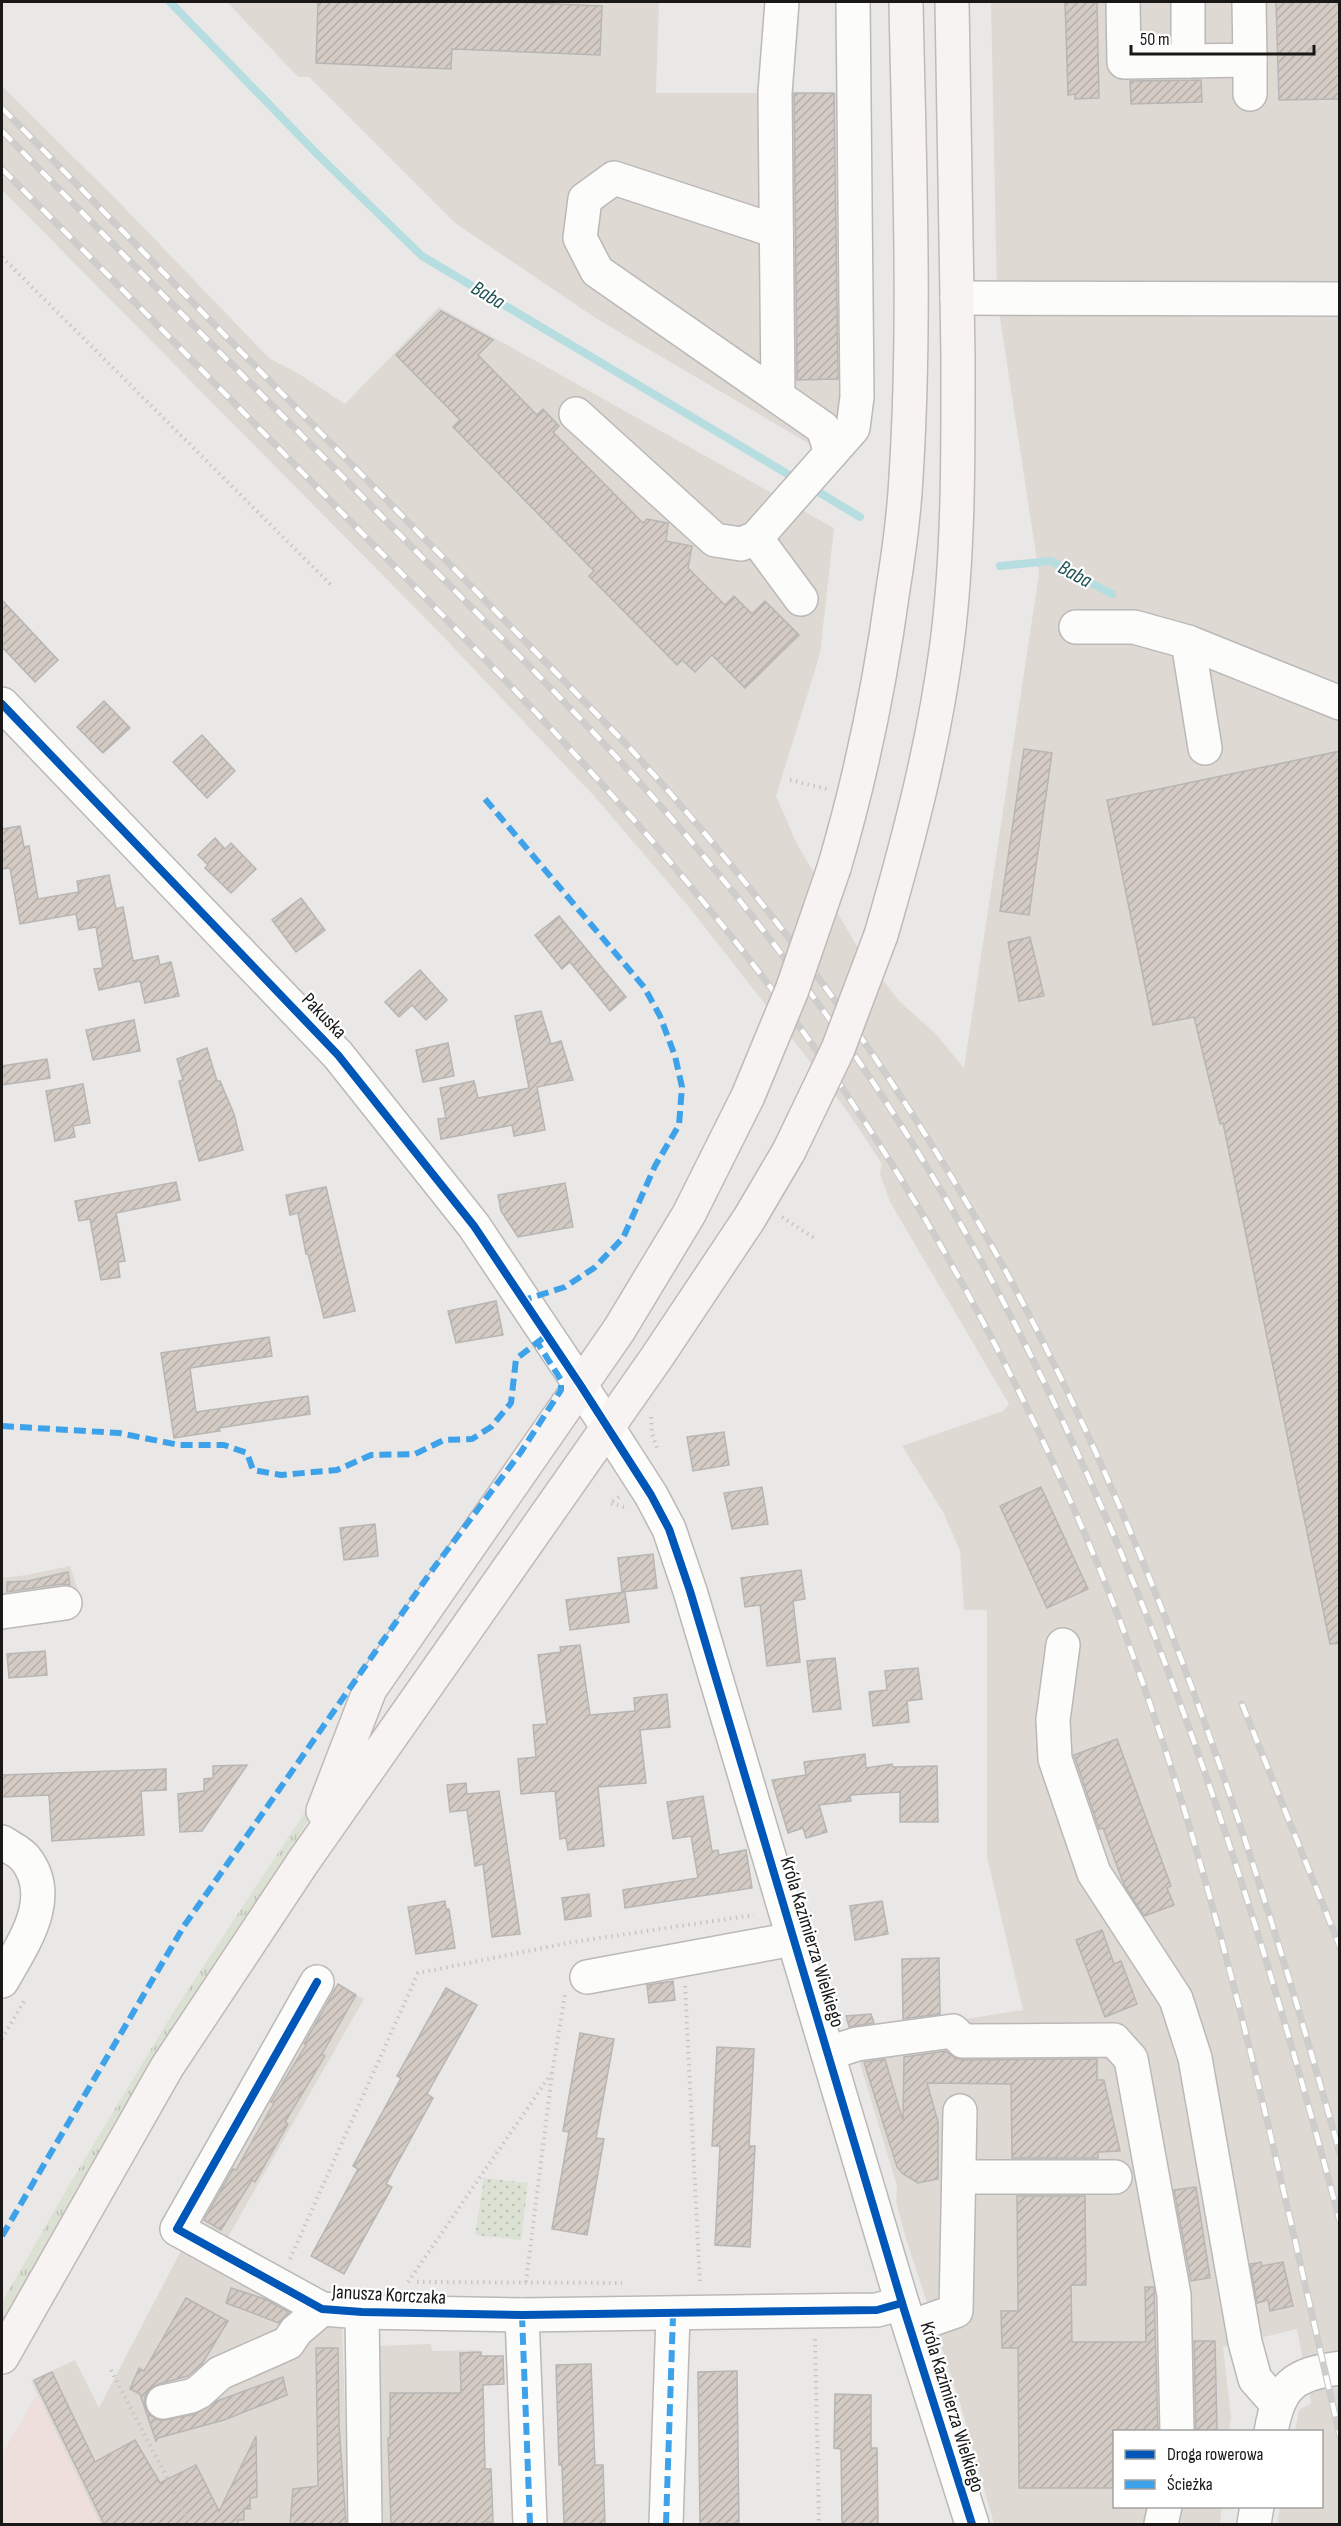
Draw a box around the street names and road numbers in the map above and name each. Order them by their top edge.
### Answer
street label: Pakuska [296,988,352,1044]
street label: Króla Kazimierza Wielkiego [775,1854,849,2030]
street label: Janusza Korczaka [330,2280,447,2310]
street label: Króla Kazimierza Wielkiego [915,2319,989,2495]

